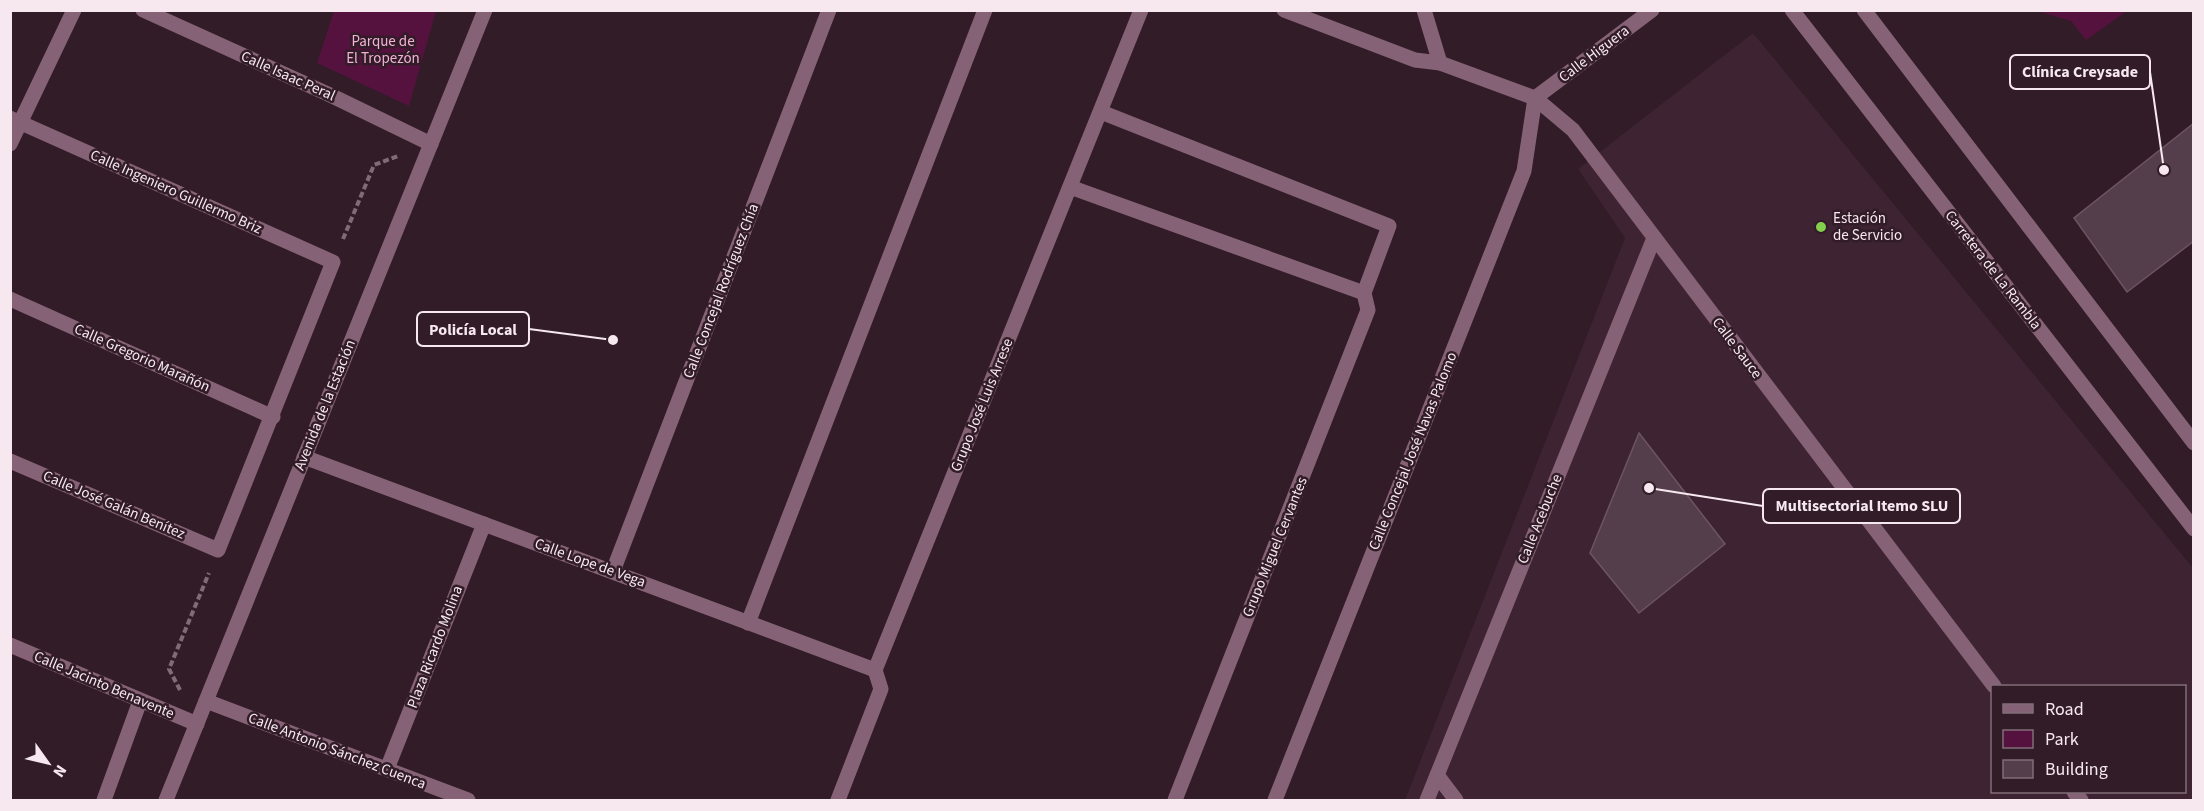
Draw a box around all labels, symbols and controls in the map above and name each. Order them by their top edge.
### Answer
street label: Calle Higuera [1554,21,1634,87]
park label: Parque de El Tropezón [346,31,420,69]
street label: Calle Isaac Peral [237,46,339,106]
callout: Clínica Creysade [2010,55,2150,89]
text: Clínica Creysade [2022,61,2138,83]
street label: Calle Ingeniero Guillermo Briz [87,145,265,239]
street label: Calle Concejal Rodríguez Chía [678,201,764,381]
street label: Carretera de La Rambla [1940,206,2046,334]
place label: Estación de Servicio [1833,208,1902,246]
marker: Estación de Servicio [1814,220,1828,234]
callout: Policía Local [417,312,529,346]
street label: Calle Sauce [1707,313,1767,383]
street label: Calle Gregorio Marañón [71,319,213,397]
text: Policía Local [429,319,517,341]
street label: Grupo José Luis Arrese [946,335,1018,475]
street label: Avenida de la Estación [289,336,361,474]
street label: Calle Concejal José Navas Palomo [1364,349,1462,553]
street label: Calle José Galán Benítez [40,466,188,544]
street label: Calle Acebuche [1512,471,1568,567]
street label: Grupo Miguel Cervantes [1237,474,1313,620]
callout: Multisectorial Itemo SLU [1763,489,1960,523]
text: Multisectorial Itemo SLU [1776,495,1948,517]
street label: Calle Lope de Vega [532,533,648,593]
street label: Plaza Ricardo Molina [402,583,468,711]
street label: Calle Jacinto Benavente [31,646,177,724]
legend [1991,685,2186,793]
text: Road [2045,697,2084,722]
street label: Calle Antonio Sánchez Cuenca [245,707,429,795]
text: Park [2045,727,2079,752]
north arrow [18,733,78,793]
text: Building [2045,757,2108,782]
text: N [48,760,72,781]

